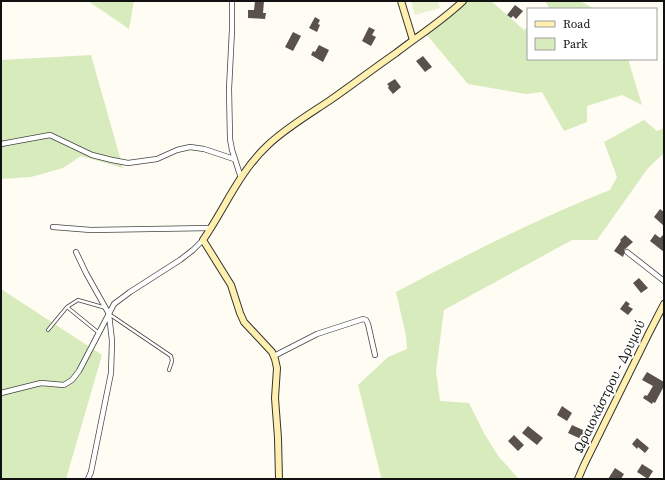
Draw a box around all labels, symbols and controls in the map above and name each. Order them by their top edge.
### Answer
legend [527,8,657,60]
text: Road [563,16,590,32]
text: Park [563,36,588,52]
street label: Ωραιοκάστρου - Δρυμού [568,316,650,456]

